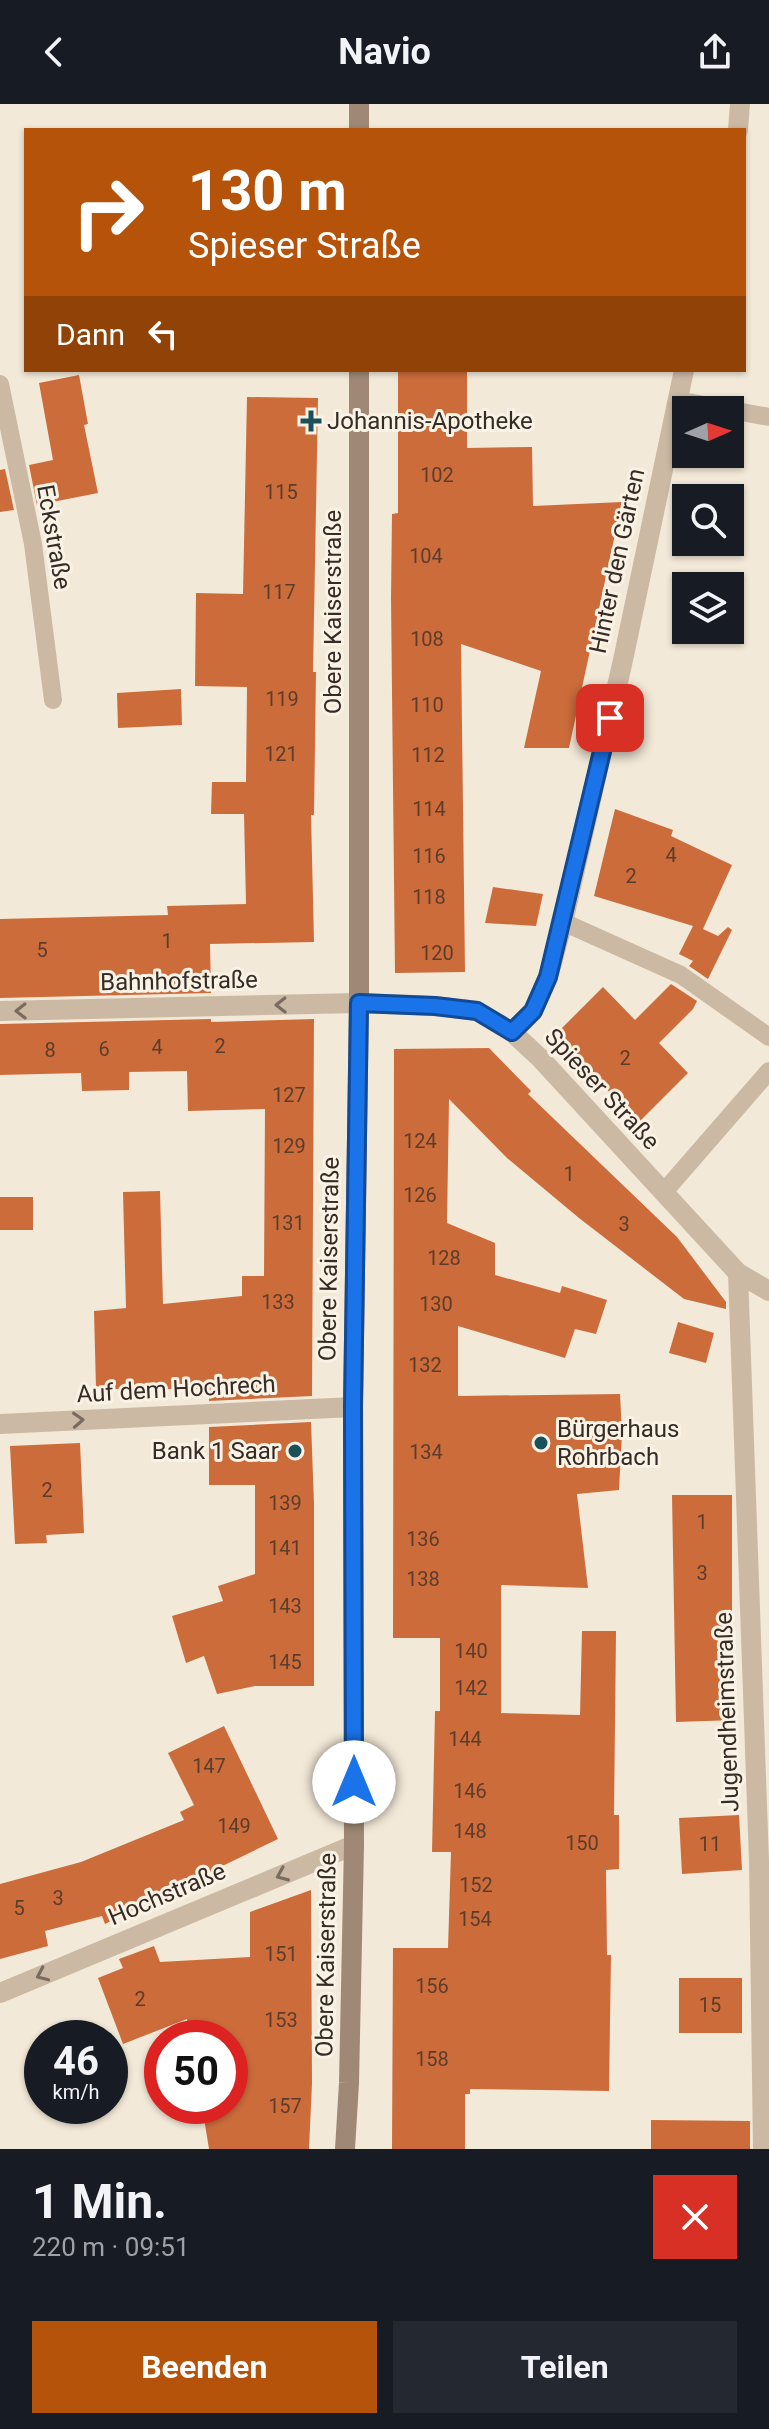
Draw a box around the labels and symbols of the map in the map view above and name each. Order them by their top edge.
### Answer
north arrow [672,396,744,468]
place label: Johannis-Apotheke [327,407,533,435]
marker: Johannis-Apotheke [302,412,320,430]
house number: 102 [420,463,454,487]
street label: Hinter den Gärten [584,466,650,656]
house number: 115 [264,480,298,504]
street label: Eckstraße [31,482,77,592]
street label: Obere Kaiserstraße [319,510,347,714]
house number: 104 [409,544,443,568]
house number: 117 [262,580,296,604]
house number: 108 [410,627,444,651]
pin [576,684,644,752]
house number: 119 [265,687,299,711]
house number: 110 [410,693,444,717]
house number: 121 [264,742,298,766]
house number: 112 [411,743,445,767]
house number: 114 [412,797,446,821]
house number: 4 [665,843,677,867]
house number: 116 [412,844,446,868]
house number: 2 [625,864,637,888]
house number: 118 [412,885,446,909]
house number: 1 [161,929,173,953]
house number: 5 [36,938,48,962]
house number: 120 [420,941,454,965]
street label: Bahnhofstraße [100,966,258,996]
one-way arrow [274,996,287,1014]
one-way arrow [14,1002,27,1019]
street label: Spieser Straße [539,1023,665,1155]
house number: 2 [214,1034,226,1058]
house number: 4 [151,1035,163,1059]
house number: 6 [98,1037,110,1061]
house number: 8 [44,1038,56,1062]
house number: 2 [619,1046,631,1070]
house number: 127 [272,1083,306,1107]
house number: 124 [403,1129,437,1153]
house number: 129 [272,1134,306,1158]
street label: Obere Kaiserstraße [313,1157,345,1361]
house number: 1 [563,1162,575,1186]
house number: 126 [403,1183,437,1207]
house number: 131 [271,1211,305,1235]
house number: 3 [618,1212,630,1236]
house number: 128 [427,1246,461,1270]
house number: 133 [261,1290,295,1314]
house number: 130 [419,1292,453,1316]
house number: 132 [408,1353,442,1377]
street label: Auf dem Hochrech [76,1370,276,1408]
one-way arrow [72,1412,85,1429]
place label: Bürgerhaus Rohrbach [557,1415,679,1471]
marker: Bürgerhaus Rohrbach [532,1434,550,1452]
place label: Bank 1 Saar [152,1437,279,1465]
house number: 134 [409,1440,443,1464]
marker: Bank 1 Saar [286,1442,304,1460]
house number: 2 [41,1478,53,1502]
house number: 139 [268,1491,302,1515]
house number: 1 [696,1510,708,1534]
house number: 136 [406,1527,440,1551]
house number: 141 [268,1536,302,1560]
house number: 3 [696,1561,708,1585]
house number: 138 [406,1567,440,1591]
house number: 143 [268,1594,302,1618]
street label: Jugendheimstraße [710,1611,744,1813]
house number: 140 [454,1639,488,1663]
house number: 145 [268,1650,302,1674]
house number: 142 [454,1676,488,1700]
house number: 144 [448,1727,482,1751]
position arrow [312,1740,396,1824]
house number: 147 [192,1754,226,1778]
house number: 146 [453,1779,487,1803]
house number: 149 [217,1814,251,1838]
house number: 148 [453,1819,487,1843]
house number: 150 [565,1831,599,1855]
house number: 11 [699,1832,721,1856]
street label: Obere Kaiserstraße [310,1853,342,2057]
street label: Hochstraße [104,1857,230,1931]
one-way arrow [276,1865,290,1881]
house number: 152 [459,1873,493,1897]
house number: 3 [52,1886,64,1910]
house number: 5 [13,1896,25,1920]
house number: 154 [458,1907,492,1931]
house number: 151 [264,1942,298,1966]
one-way arrow [36,1965,50,1981]
house number: 156 [415,1974,449,1998]
house number: 2 [134,1987,146,2011]
house number: 15 [699,1993,721,2017]
house number: 153 [264,2008,298,2032]
speed limit sign: 50 [144,2020,248,2124]
house number: 158 [415,2047,449,2071]
house number: 157 [268,2094,302,2118]

